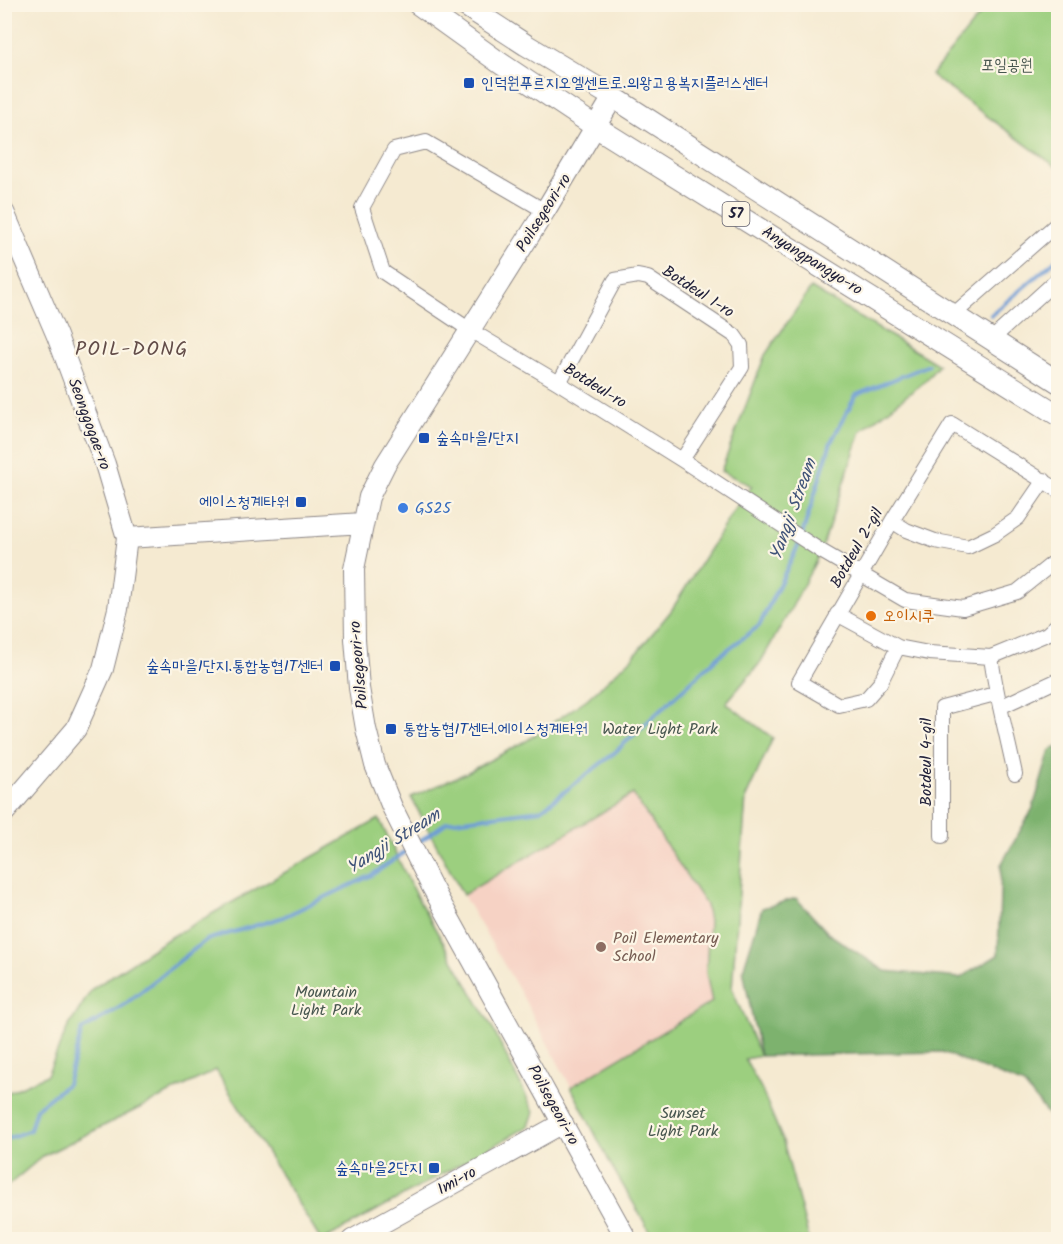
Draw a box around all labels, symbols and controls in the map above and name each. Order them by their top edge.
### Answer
park label: 포일공원 [981,53,1033,78]
place label: 인덕원푸르지오엘센트로.의왕고용복지플러스센터 [481,71,768,96]
marker: 인덕원푸르지오엘센트로.의왕고용복지플러스센터 [462,76,476,90]
street label: Poilsegeori-ro [510,169,578,257]
road number: 57 [722,202,750,226]
street label: Anyangpangyo-ro [756,220,868,302]
street label: Botdeul 1-ro [657,259,739,325]
district label: POIL-DONG [75,334,189,366]
street label: Botdeul-ro [559,357,631,415]
street label: Seonggogae-ro [61,375,117,473]
place label: 숲속마을1단지 [436,426,518,451]
marker: 숲속마을1단지 [417,431,431,445]
water label: Yangji Stream [762,454,826,565]
place label: 에이스청계타워 [199,490,289,515]
marker: 에이스청계타워 [294,495,308,509]
place label: GS25 [415,496,453,521]
marker: GS25 [396,501,410,515]
street label: Botdeul 2-gil [824,503,890,593]
place label: 오이시쿠 [883,604,935,629]
marker: 오이시쿠 [864,609,878,623]
street label: Poilsegeori-ro [343,620,375,710]
place label: 숲속마을1단지.통합농협IT센터 [146,654,323,679]
marker: 숲속마을1단지.통합농협IT센터 [328,659,342,673]
place label: 통합농협IT센터.에이스청계타워 [403,717,588,742]
park label: Water Light Park [602,717,718,742]
street label: Botdeul 4-gil [914,718,939,806]
marker: 통합농협IT센터.에이스청계타워 [384,722,398,736]
water label: Yangji Stream [341,801,448,882]
place label: Poil Elementary School [613,926,719,969]
marker: Poil Elementary School [594,940,608,954]
park label: Mountain Light Park [291,980,362,1023]
street label: Poilsegeori-ro [521,1060,585,1150]
park label: Sunset Light Park [648,1101,719,1144]
place label: 숲속마을2단지 [335,1156,422,1181]
street label: Imi-ro [433,1160,481,1202]
marker: 숲속마을2단지 [427,1161,441,1175]

